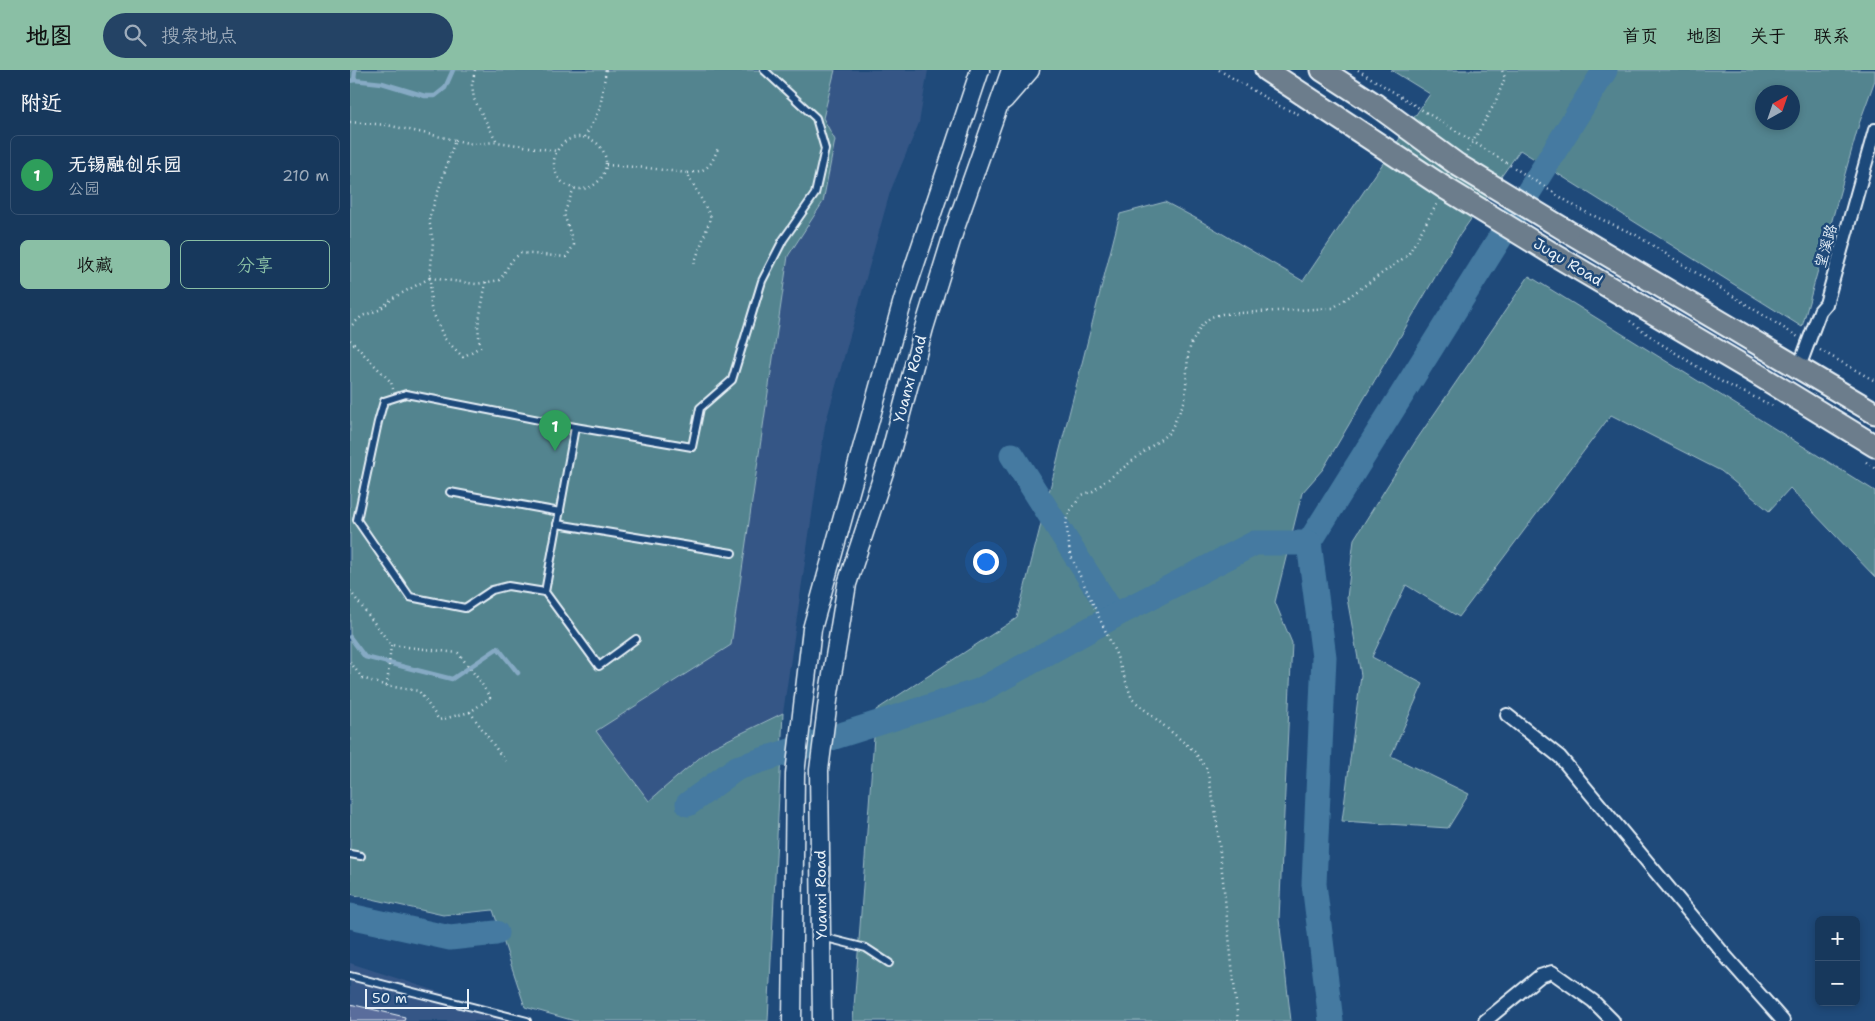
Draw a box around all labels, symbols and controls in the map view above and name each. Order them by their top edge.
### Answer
search box [103,13,453,58]
text: 地图 [25,20,73,52]
icon: search [121,21,149,49]
text: 搜索地点 [161,23,237,48]
text: 首页 [1622,24,1658,48]
text: 地图 [1686,24,1722,48]
text: 关于 [1750,24,1786,48]
text: 联系 [1814,24,1850,48]
north arrow [1755,85,1800,130]
text: 附近 [20,89,62,117]
text: 无锡融创乐园 [68,152,182,177]
text: 1 [33,165,41,186]
text: 210 m [282,165,329,186]
text: 公园 [68,178,100,199]
street label: 望溪路 [1810,222,1842,270]
street label: Juqu Road [1530,233,1607,291]
button: 收藏 [20,240,170,289]
button: 分享 [180,240,330,289]
street label: Yuanxi Road [889,333,931,425]
pin: 1 [539,410,571,451]
your location [973,549,999,575]
street label: Yuanxi Road [810,849,832,940]
map controls [1815,916,1860,1006]
button: + [1815,916,1860,961]
button: − [1815,961,1860,1006]
scale bar [365,986,469,1009]
text: 50 m [372,989,407,1007]

